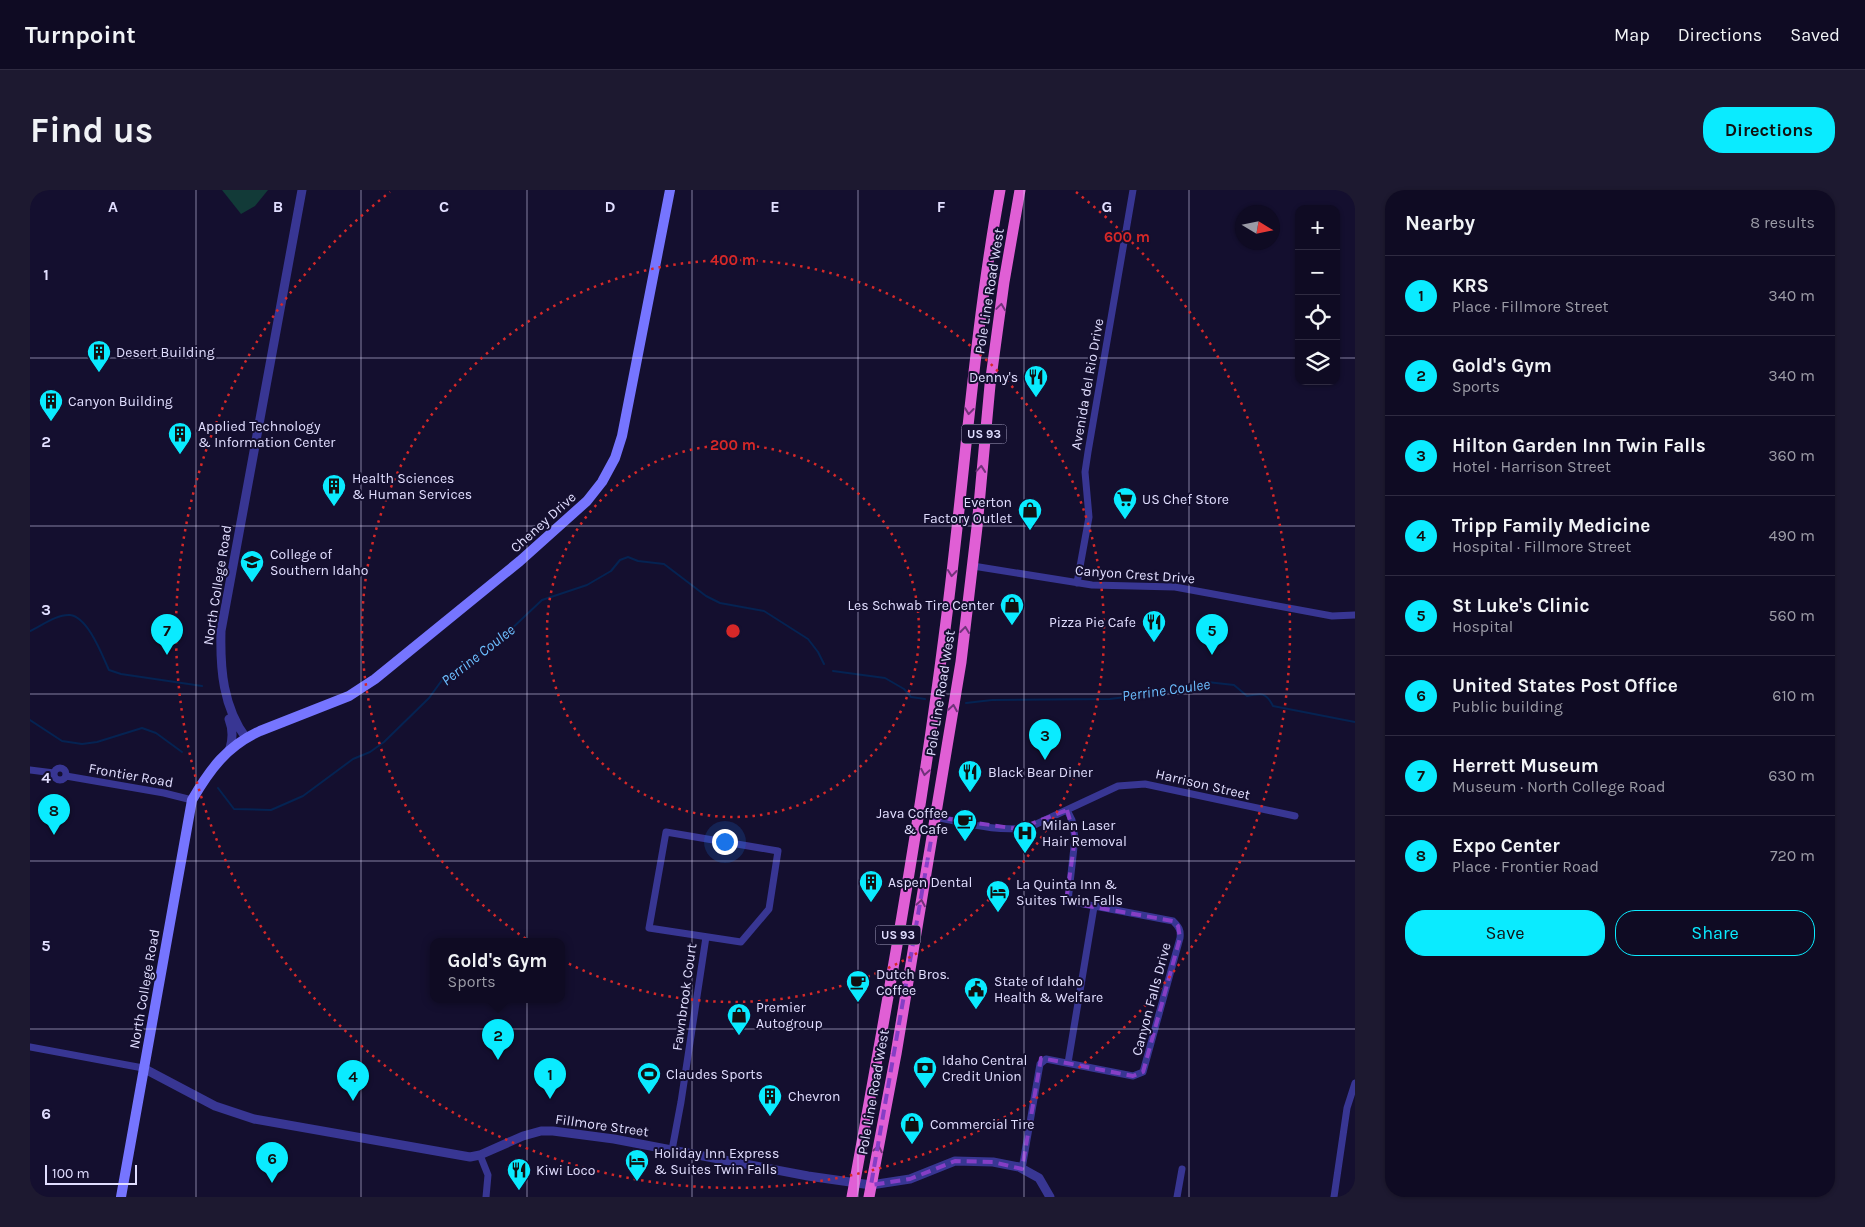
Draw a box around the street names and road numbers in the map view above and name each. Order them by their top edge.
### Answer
street label: Pole Line Road West [971,227,1008,355]
street label: Avenida del Rio Drive [1068,317,1107,451]
road number: US 93 [962,424,1006,443]
street label: Cheney Drive [507,488,580,556]
street label: North College Road [200,524,235,646]
street label: Canyon Crest Drive [1074,562,1195,587]
street label: Pole Line Road West [922,629,959,757]
street label: Frontier Road [87,760,175,791]
street label: Harrison Street [1154,765,1252,804]
road number: US 93 [876,926,920,944]
street label: North College Road [126,928,163,1050]
street label: Canyon Falls Drive [1128,941,1175,1058]
street label: Fawnbrook Court [669,942,700,1052]
street label: Pole Line Road West [854,1028,893,1156]
street label: Fillmore Street [554,1111,650,1140]

